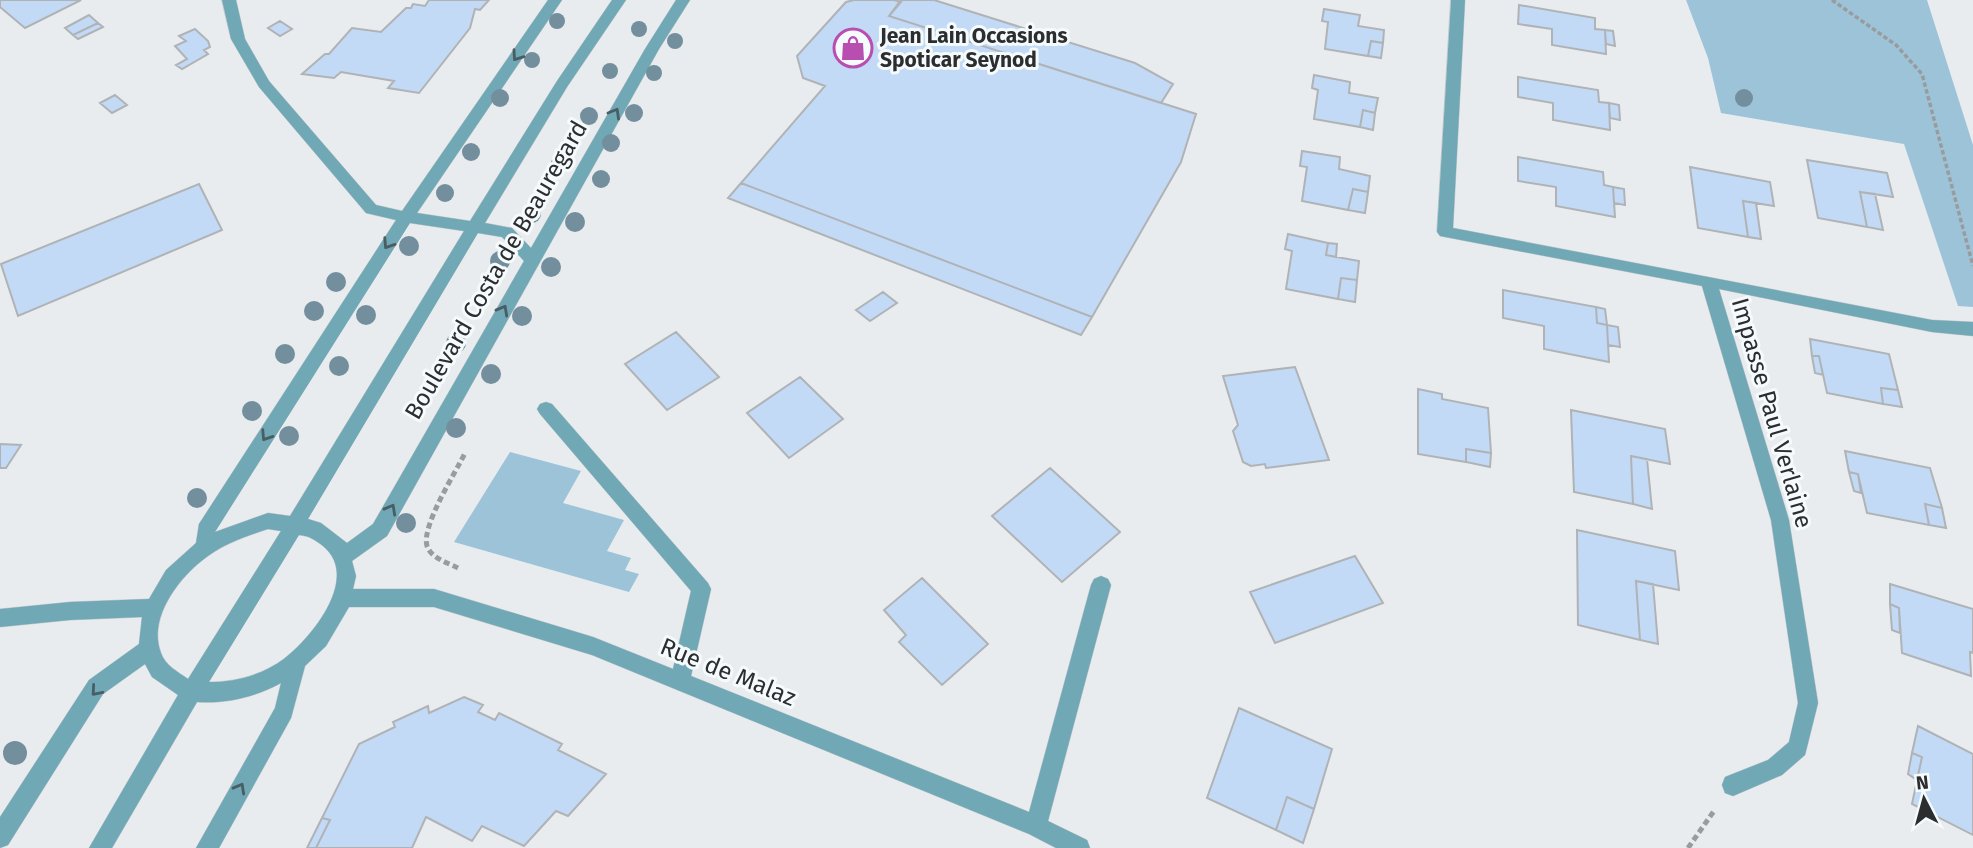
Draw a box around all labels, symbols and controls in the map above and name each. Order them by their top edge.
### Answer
place label: Jean Lain Occasions Spoticar Seynod [879,23,1068,73]
shop icon: Jean Lain Occasions Spoticar Seynod [832,27,874,69]
one-way arrow [513,48,525,61]
one-way arrow [607,107,620,120]
street label: Boulevard Costa de Beauregard [399,116,593,424]
one-way arrow [384,236,397,249]
street label: Impasse Paul Verlaine [1726,295,1818,531]
one-way arrow [495,305,508,318]
one-way arrow [261,428,274,441]
one-way arrow [383,503,396,516]
street label: Rue de Malaz [656,632,800,712]
one-way arrow [92,683,104,696]
north arrow [1889,764,1959,834]
text: N [1915,770,1930,795]
one-way arrow [232,783,245,796]

